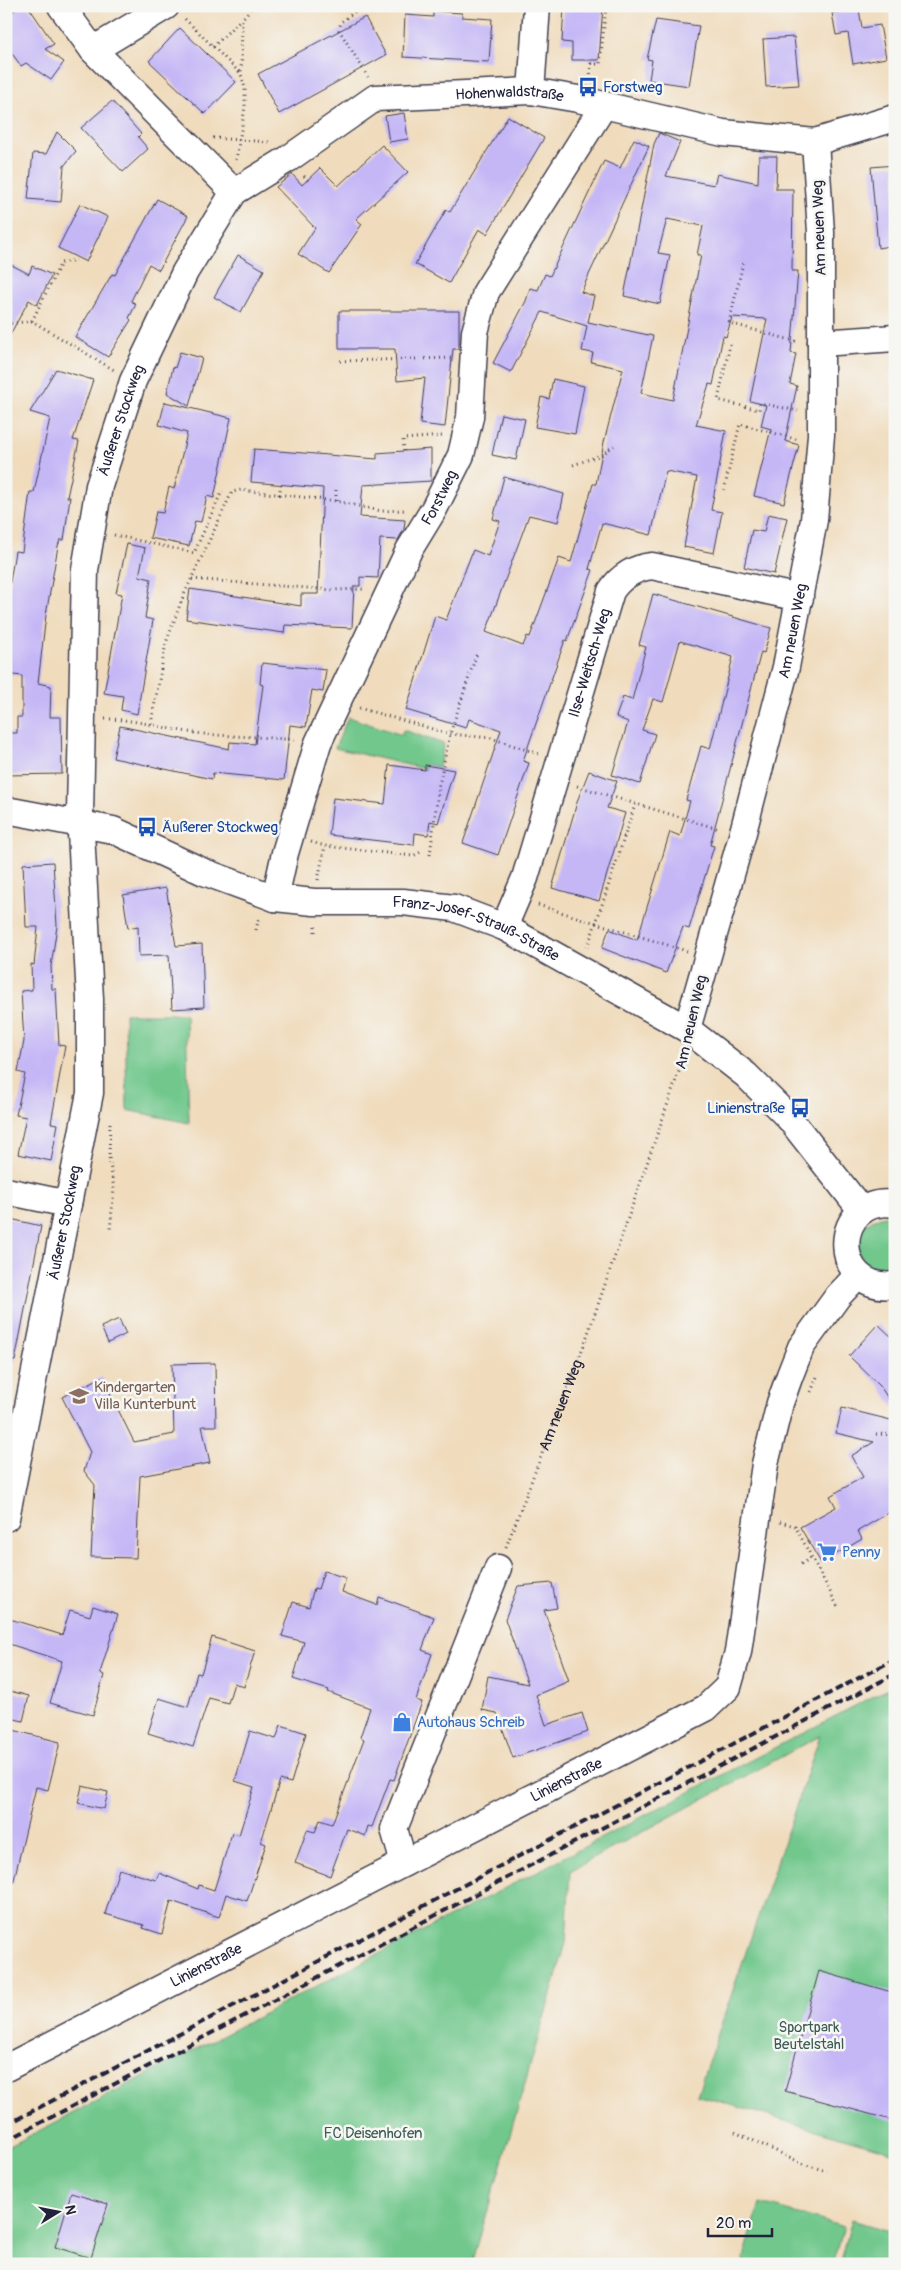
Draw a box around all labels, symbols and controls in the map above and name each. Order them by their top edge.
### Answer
bus stop icon: Forstweg [577,76,599,98]
place label: Forstweg [603,78,663,97]
street label: Hohenwaldstraße [455,82,566,107]
street label: Am neuen Weg [808,180,831,276]
street label: Äußerer Stockweg [94,362,149,478]
street label: Forstweg [417,467,462,529]
street label: Am neuen Weg [774,582,812,681]
street label: Ilse-Weitsch-Weg [565,606,615,720]
bus stop icon: Äußerer Stockweg [136,816,158,838]
place label: Äußerer Stockweg [162,818,278,837]
street label: Franz-Josef-Strauß-Straße [393,893,563,966]
street label: Am neuen Weg [671,973,712,1071]
bus stop icon: Linienstraße [789,1097,811,1119]
place label: Linienstraße [707,1099,786,1118]
street label: Äußerer Stockweg [44,1164,85,1282]
street label: Am neuen Weg [535,1357,587,1454]
place label: Kindergarten Villa Kunterbunt [94,1378,197,1414]
school or university icon: Kindergarten Villa Kunterbunt [68,1385,90,1407]
supermarket icon: Penny [816,1541,838,1563]
place label: Penny [842,1543,881,1562]
shop icon: Autohaus Schreib [391,1711,413,1733]
place label: Autohaus Schreib [417,1713,525,1732]
street label: Linienstraße [527,1754,606,1807]
street label: Linienstraße [167,1939,246,1992]
park label: Sportpark Beutelstahl [774,2018,844,2054]
park label: FC Deisenhofen [323,2124,423,2143]
north arrow [32,2188,82,2238]
text: N [61,2204,80,2216]
scale bar [708,2205,772,2237]
text: 20 m [716,2214,751,2233]

